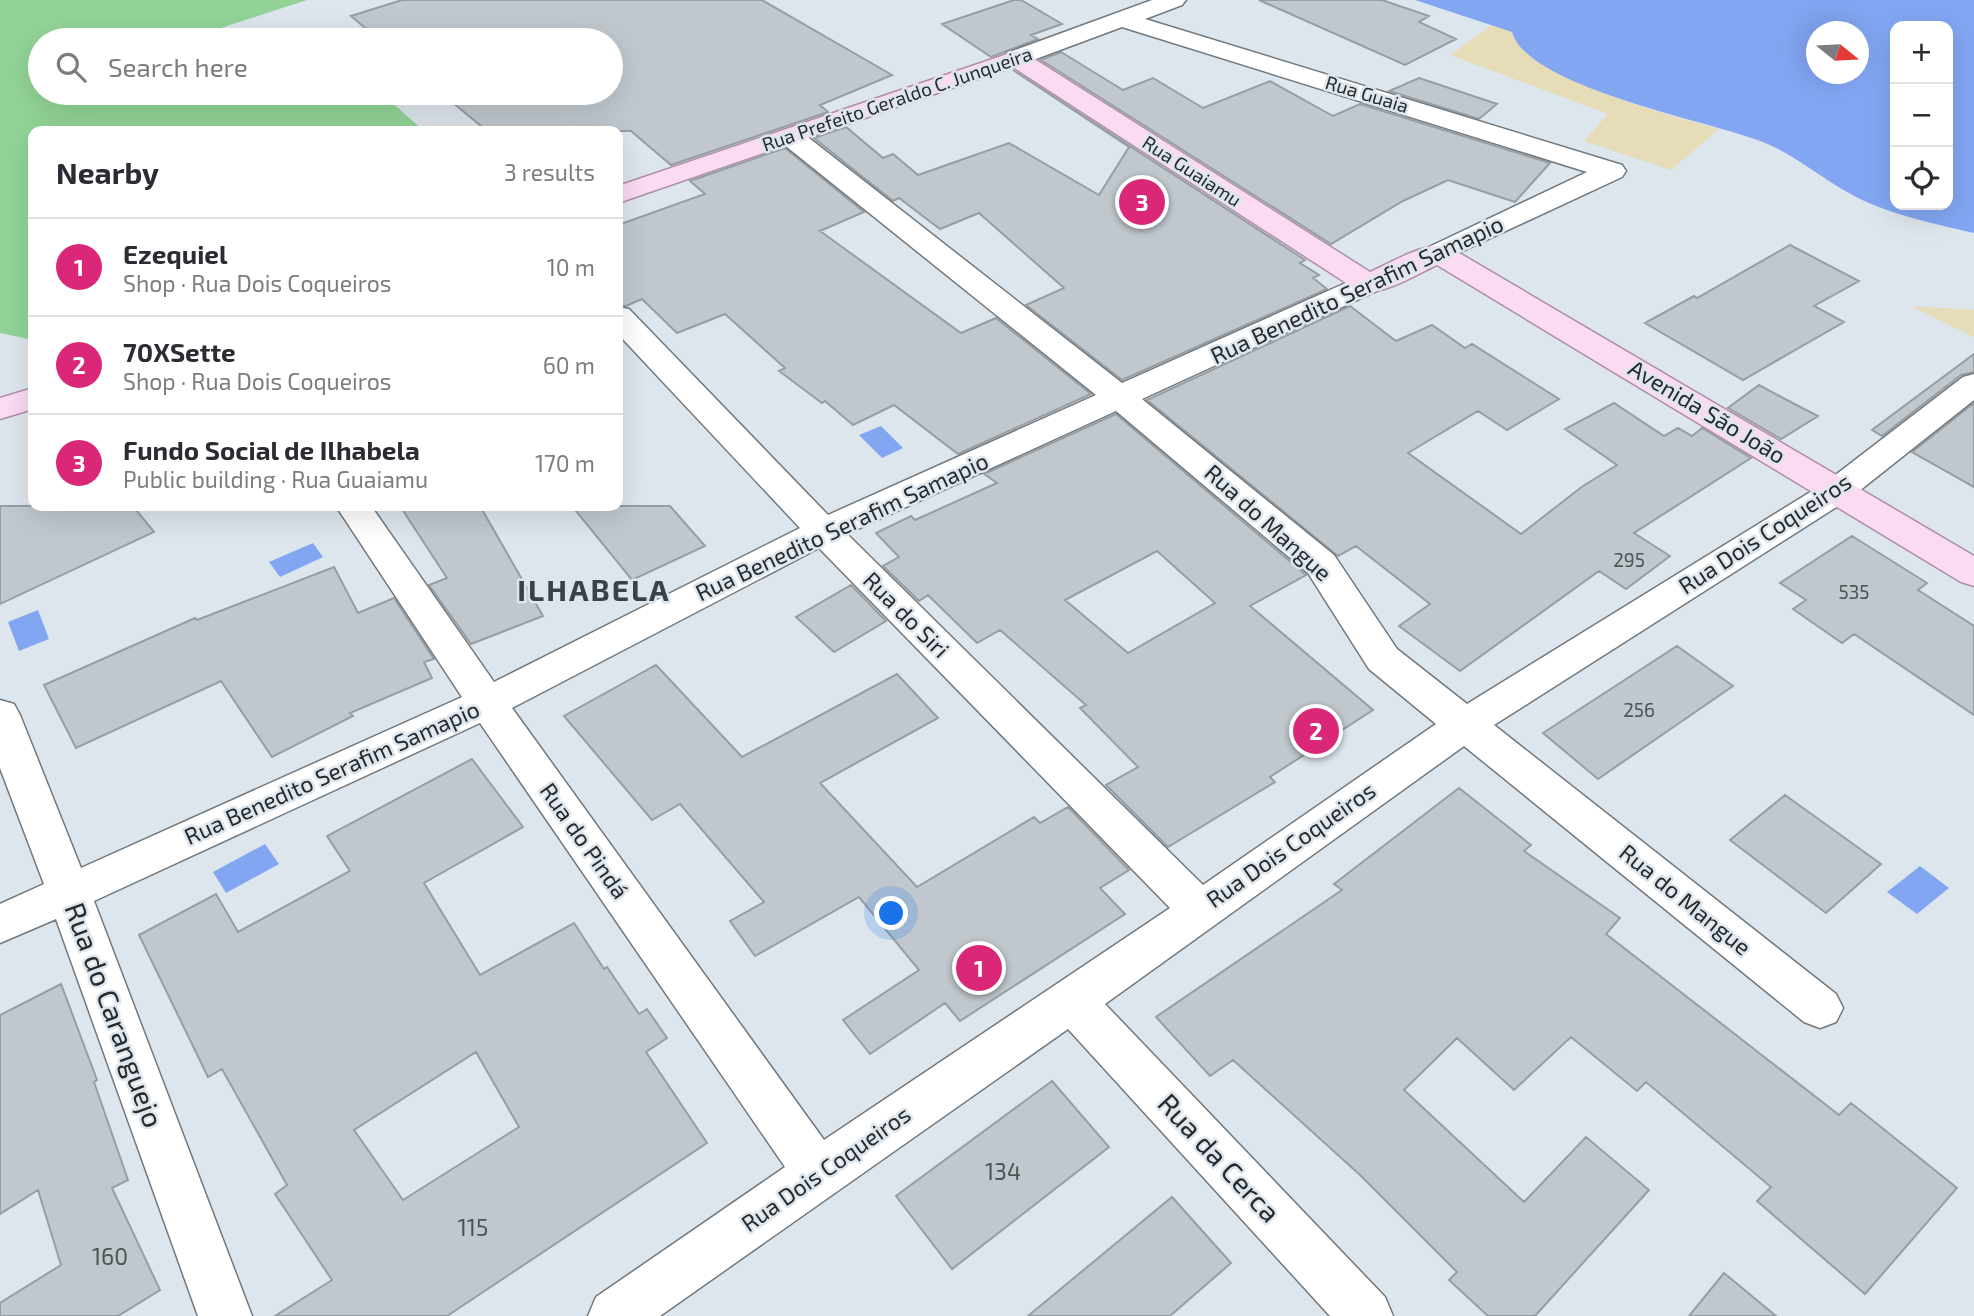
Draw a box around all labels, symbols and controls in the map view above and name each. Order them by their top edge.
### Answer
north arrow [1806,21,1869,84]
map controls [1890,21,1953,210]
button: + [1890,21,1953,84]
search box [28,28,623,105]
street label: Rua Prefeito Geraldo C. Junqueira [759,41,1035,156]
icon: search [52,48,90,86]
text: Search here [108,51,248,82]
street label: Rua Guaia [1323,70,1411,117]
button: − [1890,84,1953,147]
street label: Rua Guaiamu [1139,130,1246,211]
button: locate [1890,147,1953,210]
text: Nearby [56,154,159,190]
text: 3 results [504,158,595,186]
pin: 3 [1119,176,1165,228]
street label: Rua Benedito Serafim Samapio [1206,209,1507,369]
text: Ezequiel [123,238,228,269]
text: 1 [74,253,84,281]
text: 10 m [547,253,595,281]
text: Shop · Rua Dois Coqueiros [123,269,391,297]
text: 70XSette [123,336,236,367]
text: 2 [72,351,86,379]
text: 60 m [543,351,595,379]
street label: Avenida São João [1624,353,1791,469]
text: Shop · Rua Dois Coqueiros [123,367,391,395]
text: Fundo Social de Ilhabela [123,434,420,465]
street label: Rua Benedito Serafim Samapio [691,446,992,606]
text: 3 [72,449,86,477]
text: 170 m [535,449,595,477]
street label: Rua do Mangue [1200,458,1338,586]
text: Public building · Rua Guaiamu [123,465,428,493]
street label: Rua Dois Coqueiros [1673,467,1856,599]
house number: 295 [1613,548,1645,571]
street label: Rua do Siri [858,566,955,663]
district label: ILHABELA [517,571,671,607]
house number: 535 [1839,580,1869,603]
street label: Rua Benedito Serafim Samapio [180,694,483,850]
house number: 256 [1623,698,1655,721]
pin: 2 [1293,705,1339,757]
street label: Rua Dois Coqueiros [1200,775,1380,913]
street label: Rua do Pindá [535,777,635,904]
street label: Rua do Mangue [1614,838,1757,961]
your location [874,896,908,930]
street label: Rua do Caranguejo [58,898,171,1132]
pin: 1 [956,942,1002,994]
street label: Rua da Cerca [1152,1086,1288,1229]
street label: Rua Dois Coqueiros [735,1099,915,1237]
house number: 134 [985,1157,1021,1185]
house number: 115 [458,1213,488,1241]
house number: 160 [92,1242,128,1270]

